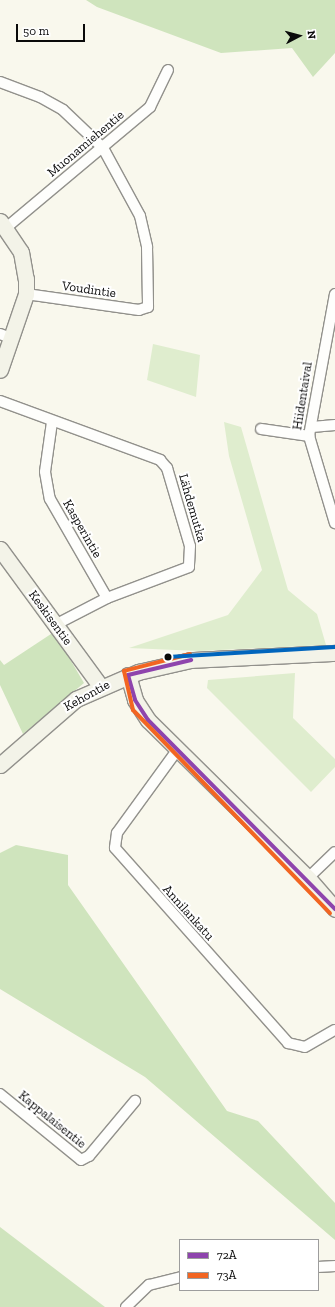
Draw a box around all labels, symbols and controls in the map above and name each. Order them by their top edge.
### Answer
scale bar [18,16,87,42]
north arrow [279,16,319,56]
text: 50 m [23,24,49,38]
text: N [305,30,318,40]
street label: Muonamiehentie [44,107,128,181]
street label: Voudintie [61,278,117,302]
street label: Hiidentaival [290,361,316,431]
street label: Lähdemutka [175,472,209,544]
street label: Kasperintie [59,497,105,561]
street label: Keskisentie [25,587,75,649]
unlabelled marker [163,652,173,662]
street label: Kehontie [61,677,113,715]
street label: Annilankatu [159,882,217,944]
street label: Kappalaisentie [15,1088,89,1152]
legend [179,1239,319,1291]
text: 72A [217,1248,237,1262]
text: 73A [217,1268,236,1282]

